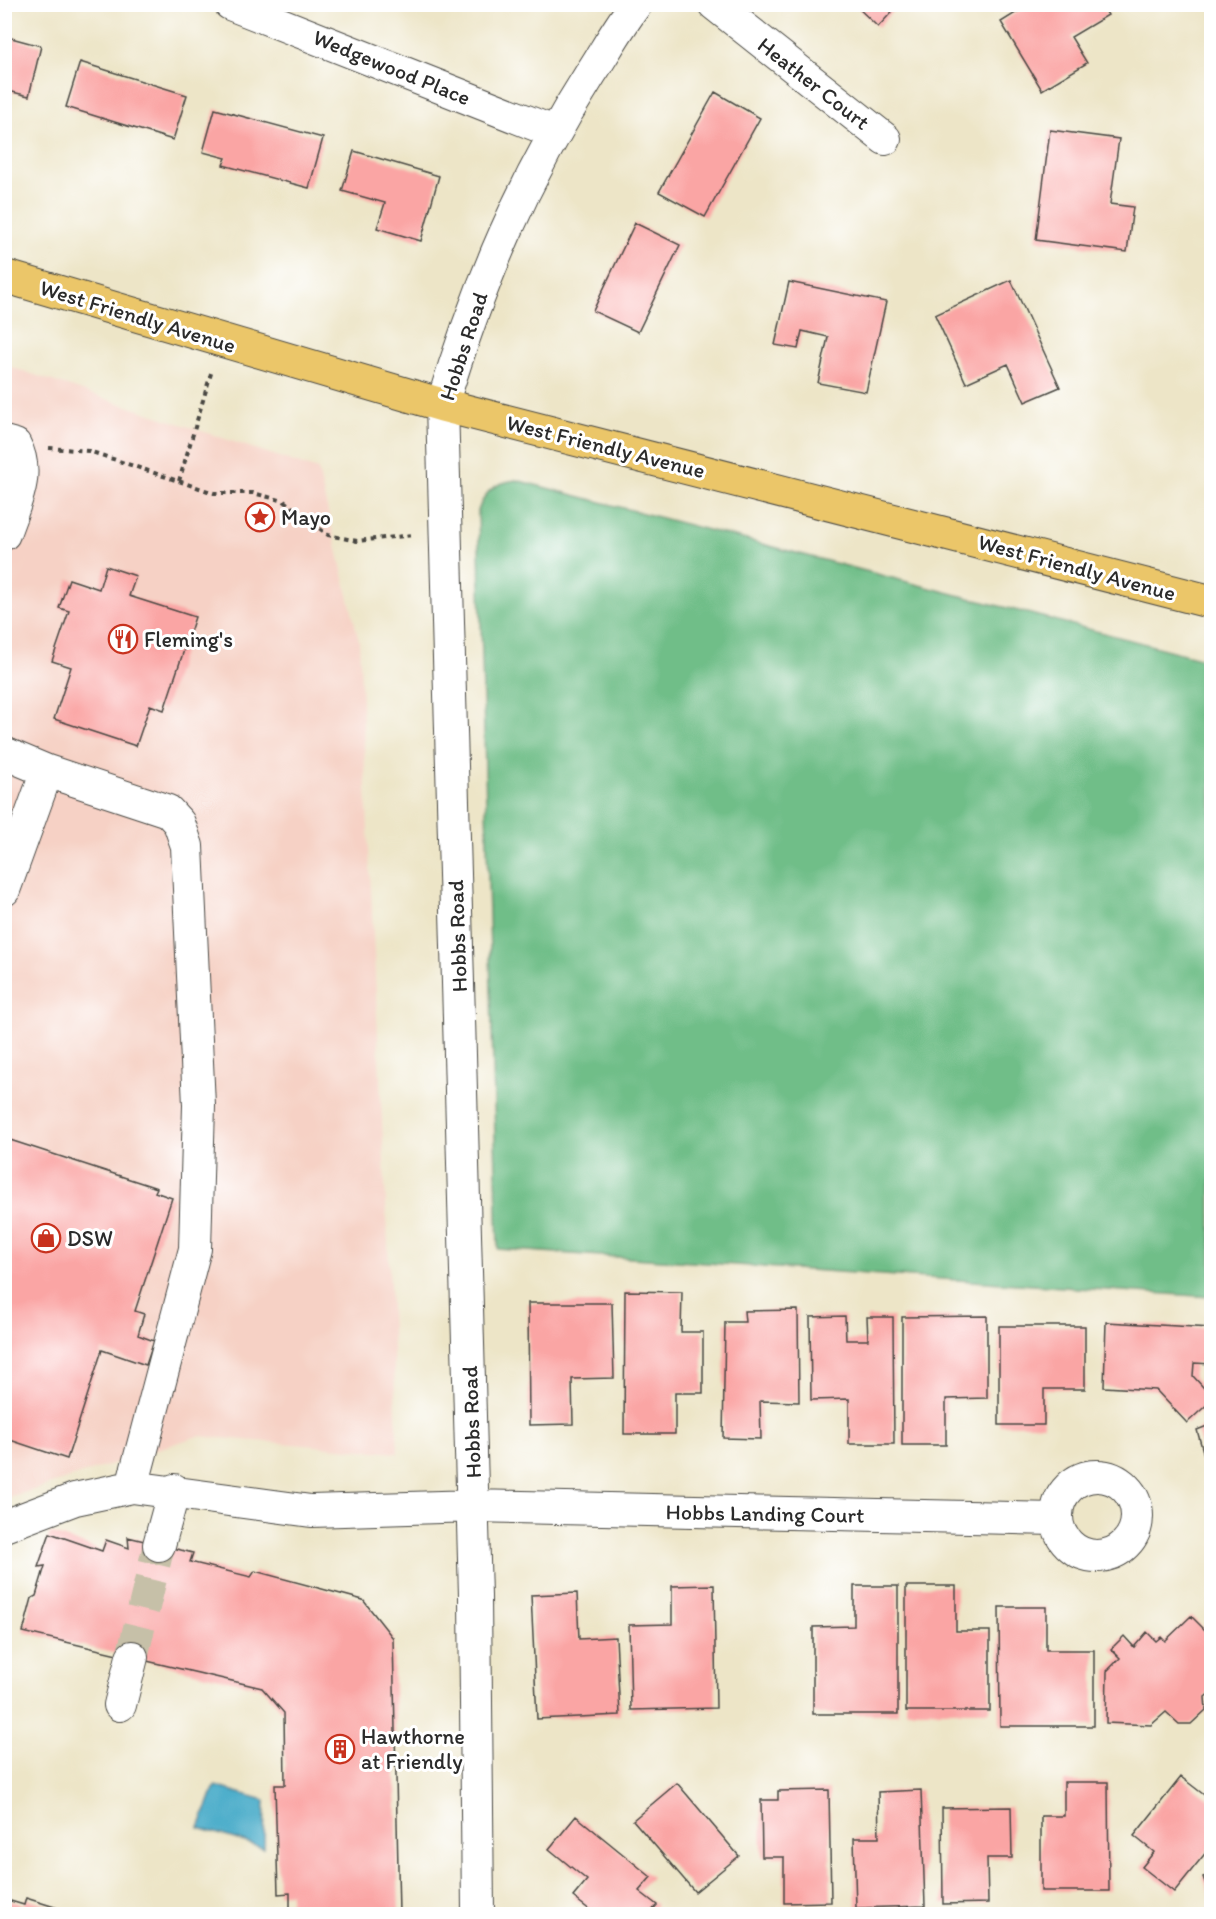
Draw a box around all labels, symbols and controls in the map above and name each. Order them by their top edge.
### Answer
street label: Wedgewood Place [309,24,474,111]
street label: Heather Court [752,31,875,136]
street label: West Friendly Avenue [37,274,239,359]
street label: Hobbs Road [433,288,494,404]
street label: West Friendly Avenue [504,409,708,484]
place icon: Mayo [244,501,276,533]
place label: Mayo [281,504,331,531]
street label: West Friendly Avenue [975,528,1179,607]
restaurant icon: Fleming's [107,623,139,655]
place label: Fleming's [144,626,233,653]
street label: Hobbs Road [442,879,473,993]
shop icon: DSW [30,1222,62,1254]
place label: DSW [67,1225,113,1252]
street label: Hobbs Road [456,1365,487,1479]
street label: Hobbs Landing Court [665,1498,865,1529]
place label: Hawthorne at Friendly [361,1723,465,1775]
building icon: Hawthorne at Friendly [324,1733,356,1765]

